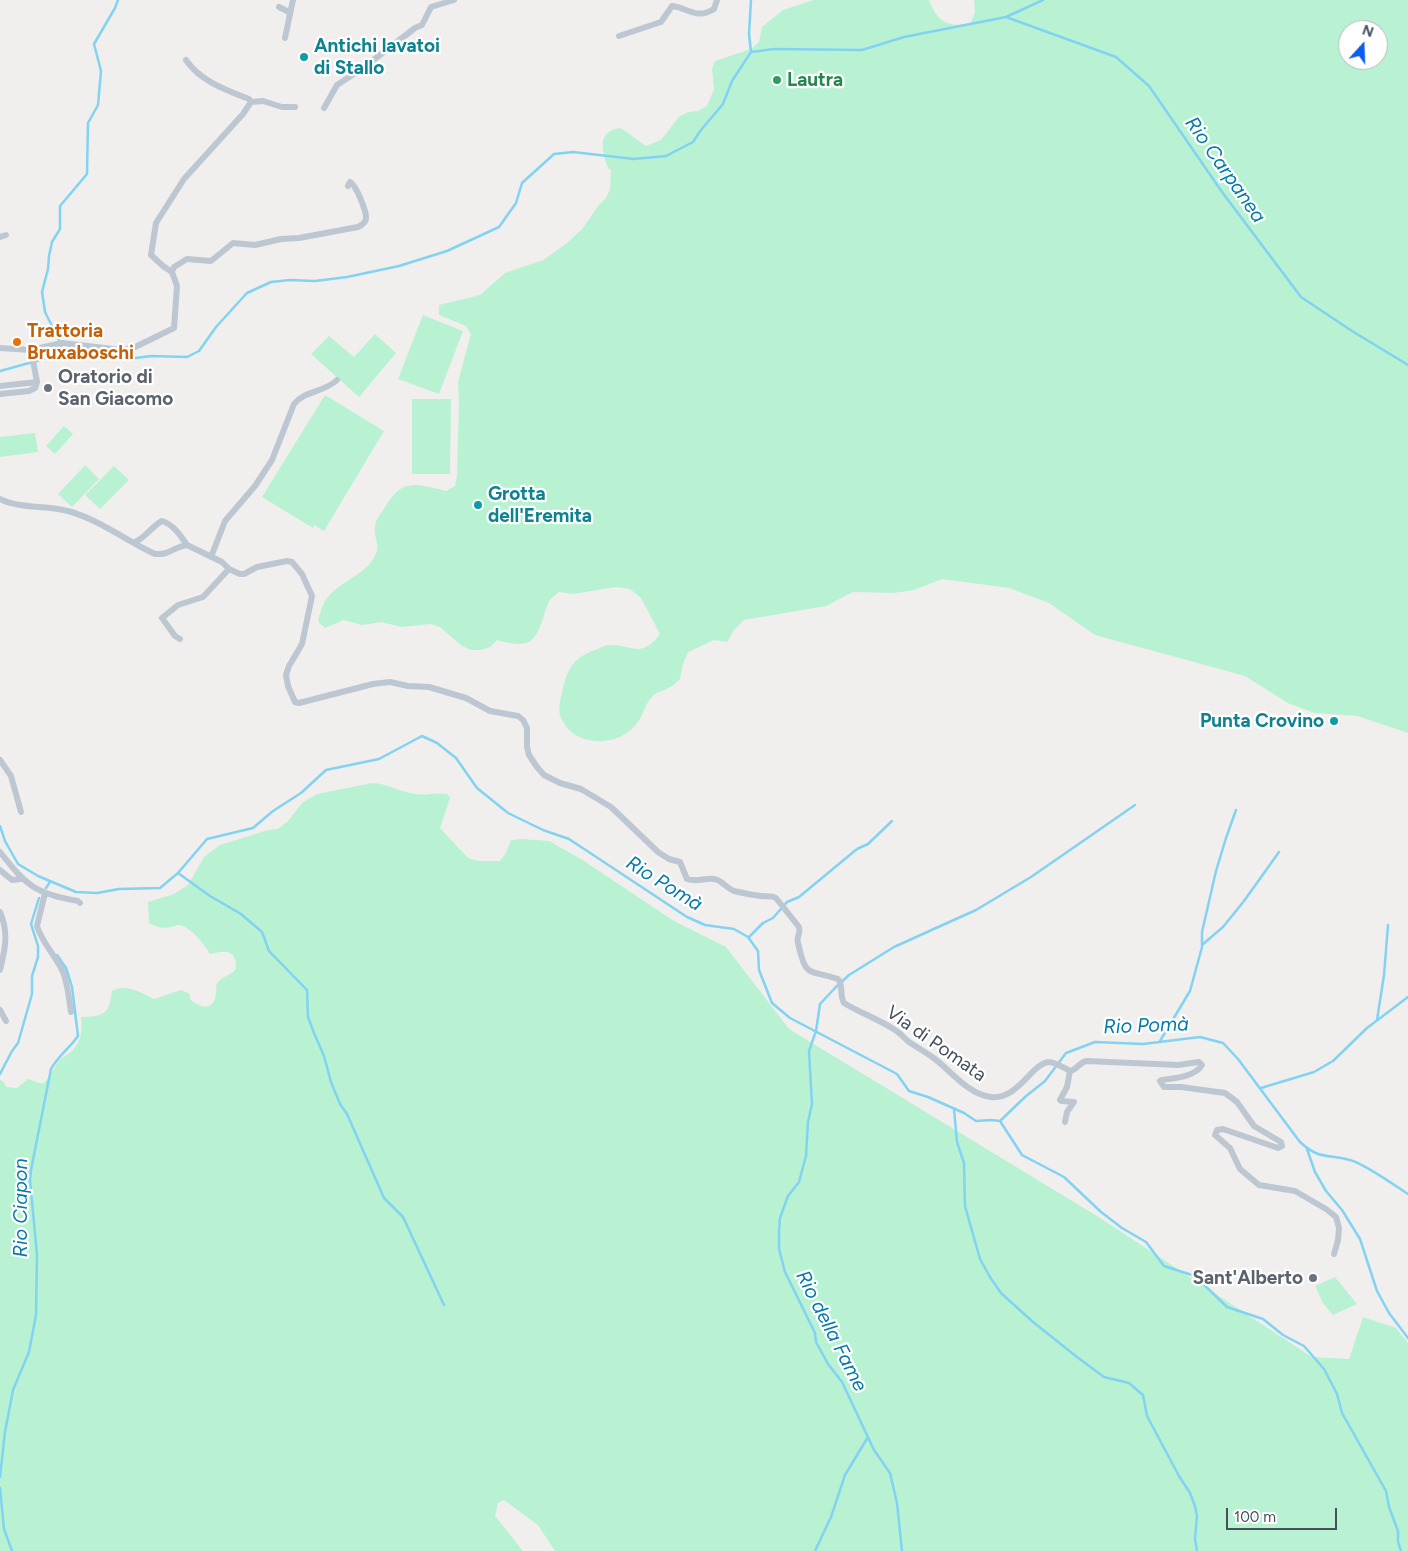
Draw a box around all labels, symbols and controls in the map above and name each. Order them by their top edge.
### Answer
north arrow [1338,20,1388,70]
text: N [1360,22,1376,41]
place label: Antichi lavatoi di Stallo [314,35,440,79]
marker: Antichi lavatoi di Stallo [298,51,310,63]
place label: Lautra [787,69,843,91]
marker: Lautra [771,74,783,86]
water label: Rio Carpanea [1180,112,1270,228]
place label: Trattoria Bruxaboschi [27,320,134,364]
marker: Trattoria Bruxaboschi [11,336,23,348]
place label: Oratorio di San Giacomo [58,366,173,410]
marker: Oratorio di San Giacomo [42,382,54,394]
place label: Grotta dell'Eremita [488,483,592,527]
marker: Grotta dell'Eremita [472,499,484,511]
place label: Punta Crovino [1200,710,1324,732]
marker: Punta Crovino [1328,715,1340,727]
water label: Rio Pomà [621,851,707,917]
street label: Via di Pomata [882,1001,990,1087]
water label: Rio Pomà [1103,1013,1189,1039]
water label: Rio Ciapon [9,1158,33,1258]
water label: Rio della Fame [790,1267,872,1395]
place label: Sant'Alberto [1192,1267,1303,1289]
marker: Sant'Alberto [1307,1272,1319,1284]
scale bar [1228,1498,1339,1530]
text: 100 m [1234,1508,1276,1526]

